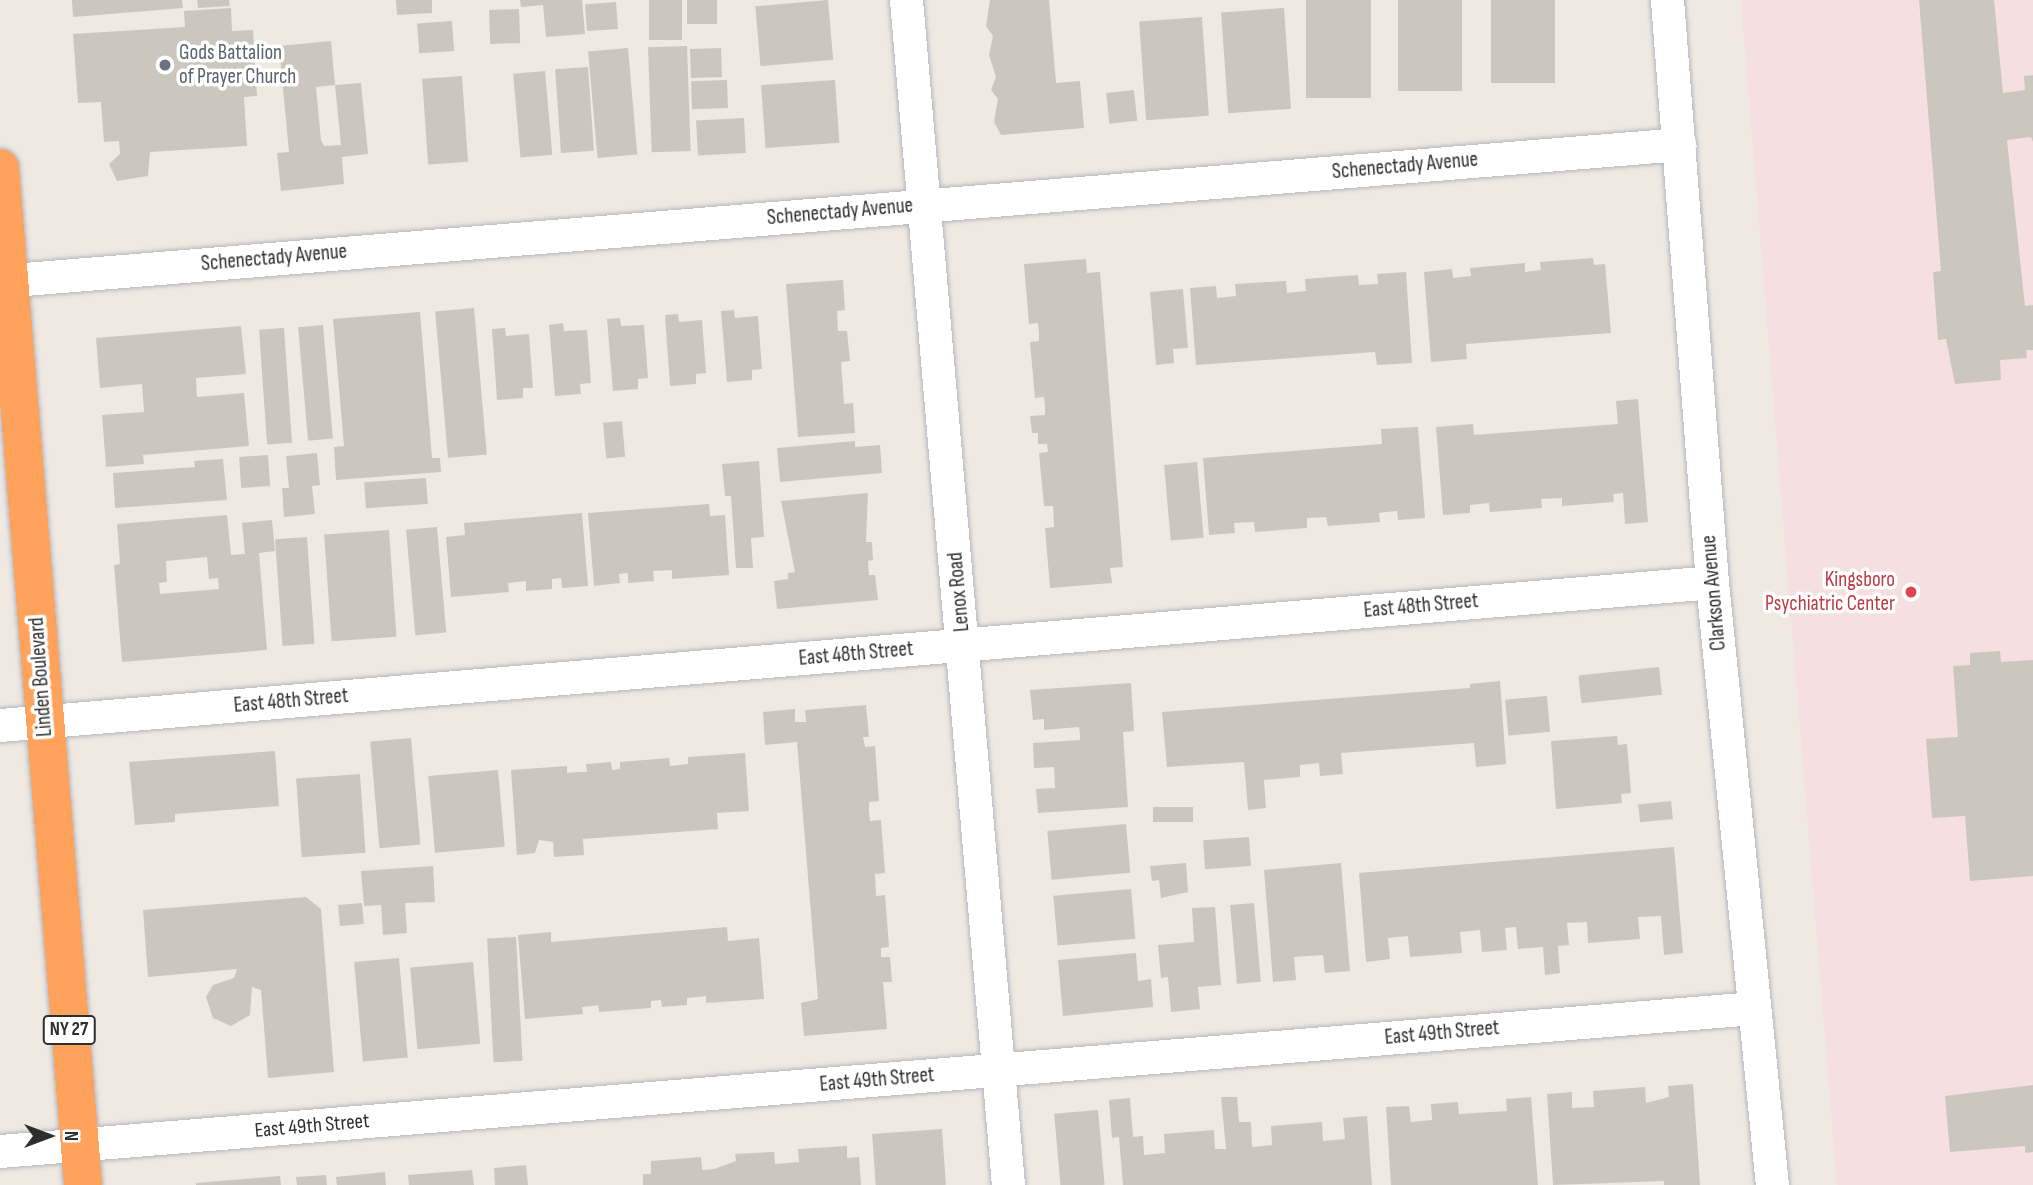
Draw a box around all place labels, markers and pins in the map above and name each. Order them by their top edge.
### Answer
place label: Gods Battalion of Prayer Church [179,40,296,90]
marker: Gods Battalion of Prayer Church [157,57,173,73]
place label: Kingsboro Psychiatric Center [1765,567,1895,617]
marker: Kingsboro Psychiatric Center [1901,582,1921,602]

